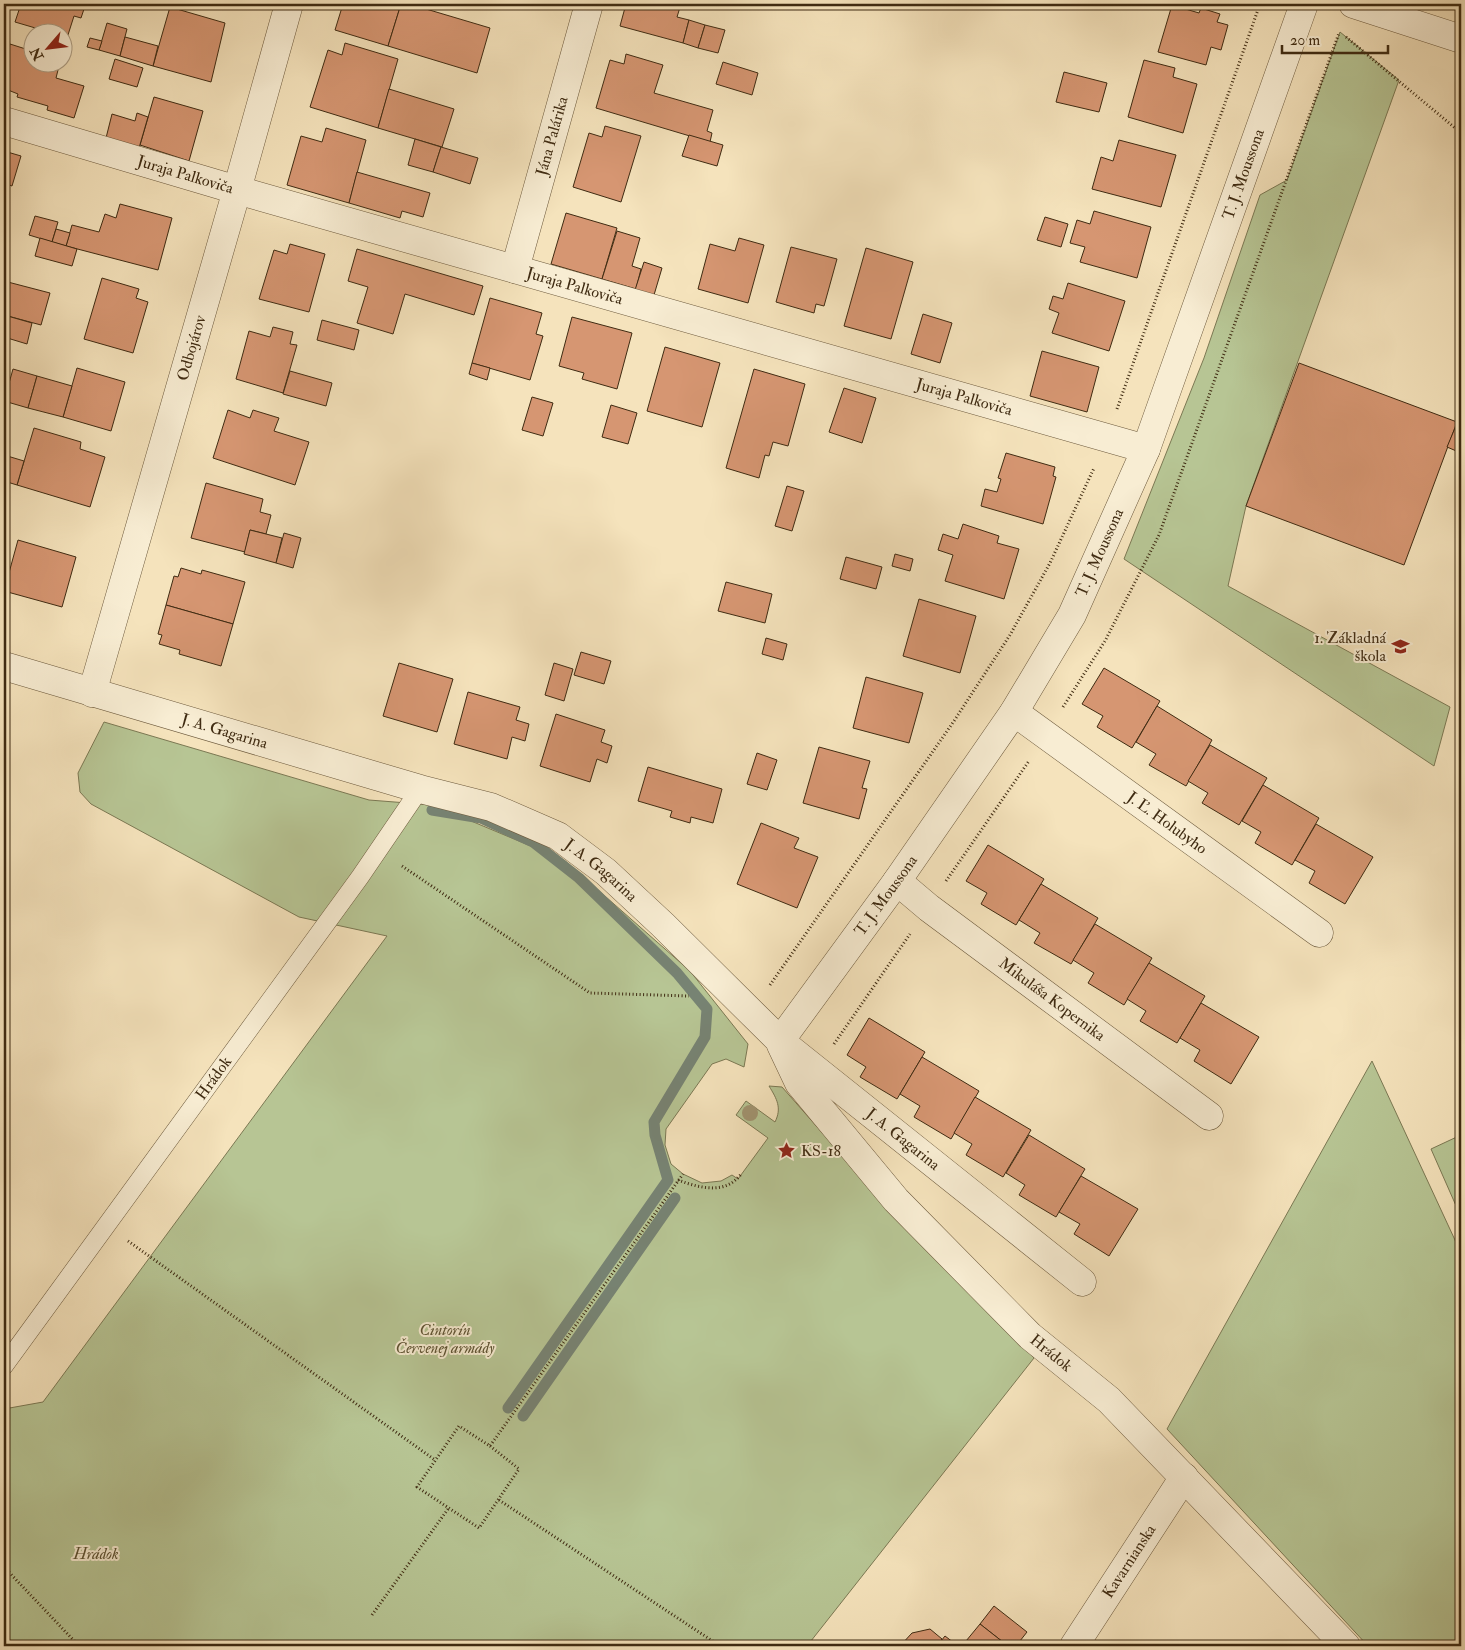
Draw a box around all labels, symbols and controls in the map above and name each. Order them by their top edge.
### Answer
north arrow [22,22,72,72]
scale bar [1282,22,1389,54]
text: 20 m [1290,31,1320,50]
text: N [26,44,48,64]
street label: Jána Palárika [531,94,573,179]
street label: T. J. Moussona [1218,126,1269,222]
street label: Juraja Palkoviča [133,151,236,198]
street label: Juraja Palkoviča [523,263,626,310]
street label: Odbojárov [173,312,211,383]
street label: Juraja Palkoviča [912,374,1015,421]
street label: T. J. Moussona [1071,505,1128,600]
place label: 1. Základná škola [1314,628,1386,666]
school or university icon: 1. Základná škola [1390,637,1410,657]
street label: J. A. Gagarina [178,709,270,754]
street label: J. Ľ. Holubyho [1122,787,1211,859]
street label: J. A. Gagarina [559,834,642,906]
street label: T. J. Moussona [850,851,922,940]
street label: Mikuláša Kopernika [995,953,1109,1046]
street label: Hrádok [191,1052,236,1104]
street label: J. A. Gagarina [861,1103,944,1175]
place icon: KS-18 [777,1141,797,1161]
place label: KS-18 [801,1141,841,1161]
park label: Cintorín Červenej armády [395,1320,495,1358]
street label: Hrádok [1026,1330,1077,1376]
street label: Kavarnianska [1098,1520,1161,1602]
park label: Hrádok [72,1544,119,1564]

